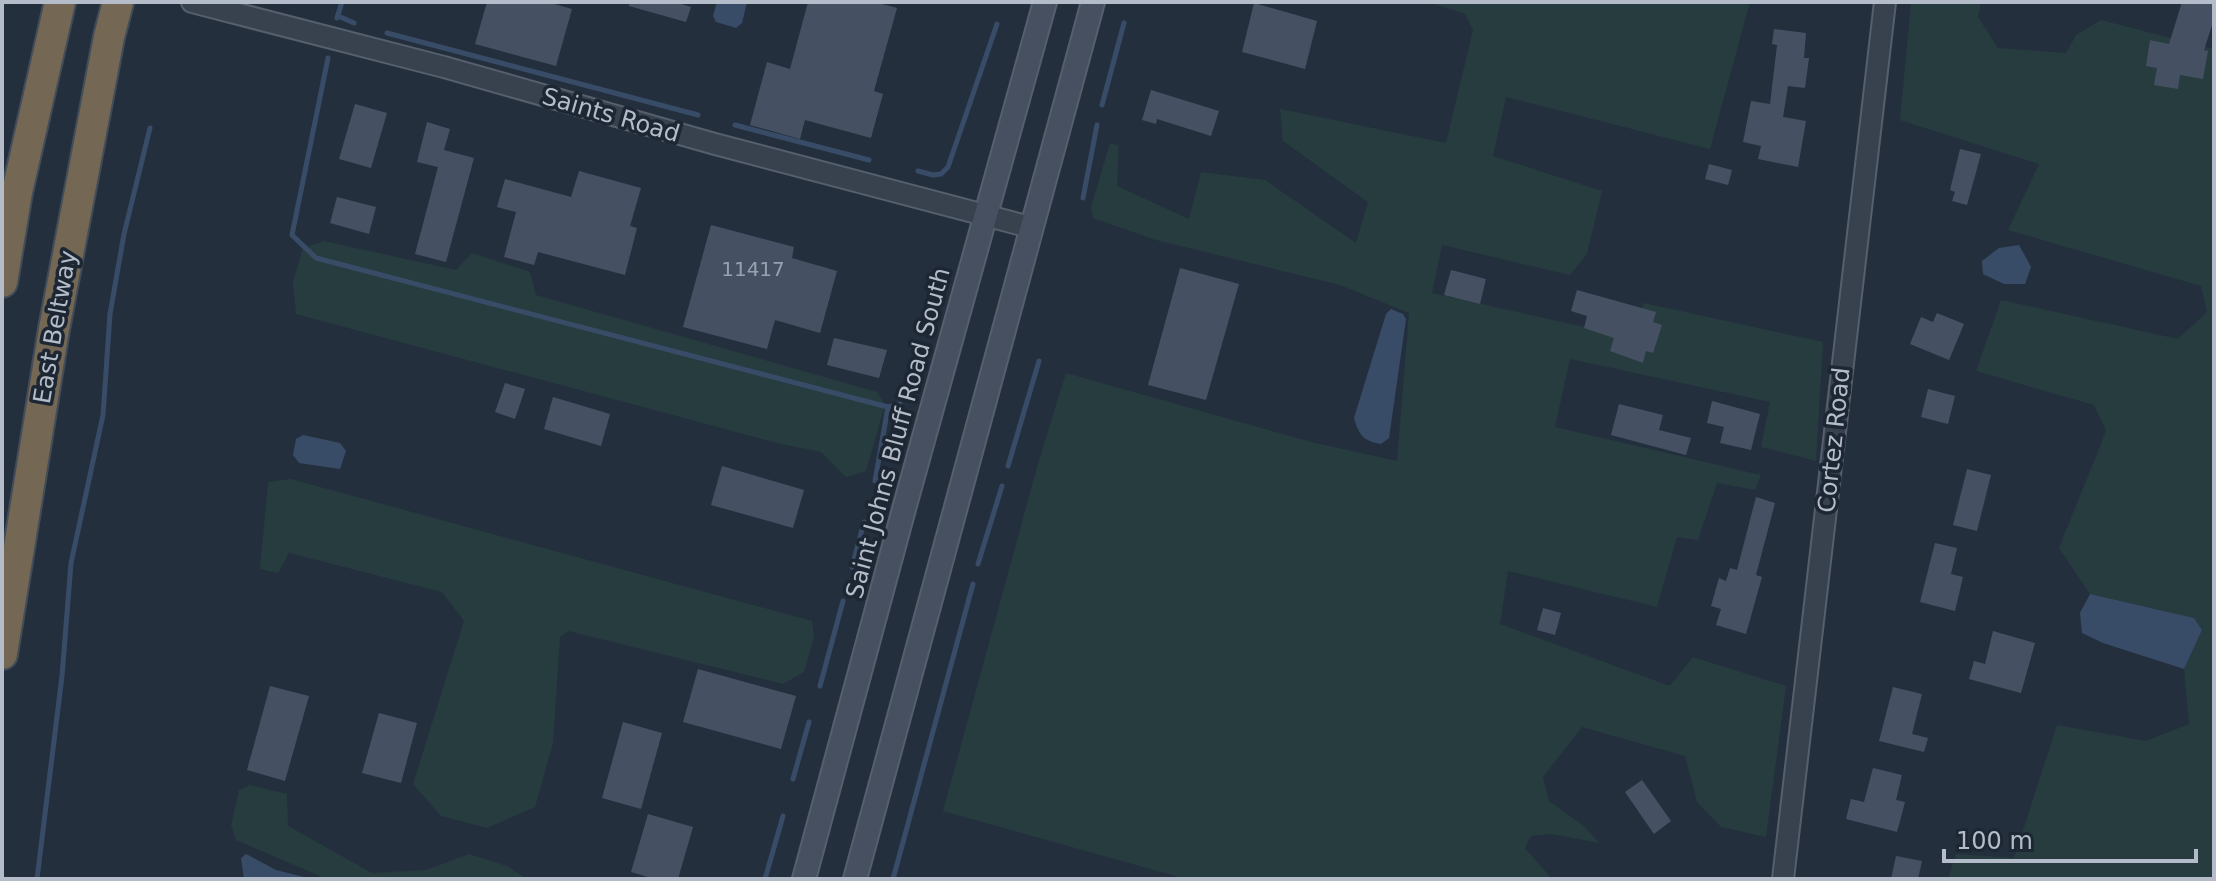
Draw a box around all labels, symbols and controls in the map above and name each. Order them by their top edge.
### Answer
street label: Saints Road [539,82,683,148]
street label: East Beltway [28,248,82,406]
house number: 11417 [721,257,785,281]
street label: Saint Johns Bluff Road South [840,265,956,601]
street label: Cortez Road [1812,366,1856,514]
scale bar [1944,813,2196,863]
text: 100 m [1956,827,2033,855]

